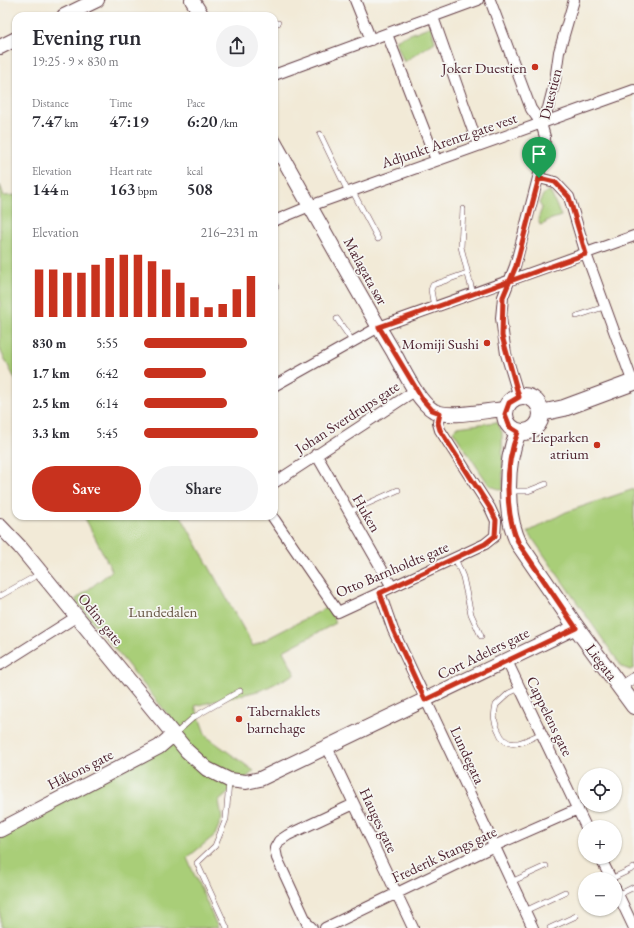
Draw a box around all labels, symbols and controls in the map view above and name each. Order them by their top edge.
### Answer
text: Evening run [32,23,141,52]
button: share [216,25,258,67]
text: 19:25 · 9 × 830 m [32,53,119,70]
place label: Joker Duestien [440,58,527,77]
marker: Joker Duestien [530,62,540,72]
street label: Duestien [534,66,566,122]
text: Distance [32,96,69,110]
text: Time [109,96,132,110]
text: Pace [187,96,205,110]
street label: Adjunkt Arentz gate vest [378,108,520,172]
text: 7.47 [32,110,62,132]
text: 47:19 [109,110,149,132]
text: 6:20 [187,110,217,132]
text: km [62,116,78,130]
text: /km [217,116,238,130]
pin [522,137,556,178]
icon: arrive [528,143,550,165]
text: Elevation [32,164,72,178]
text: Heart rate [109,164,152,178]
text: kcal [187,164,203,178]
text: 144 [32,178,58,200]
text: 163 [109,178,136,200]
text: 508 [187,178,213,200]
text: m [58,184,69,198]
text: bpm [136,184,158,198]
text: Elevation [32,224,79,241]
text: 216–231 m [201,224,258,241]
street label: Mælagata sør [340,234,392,308]
place label: Momiji Sushi [402,334,479,353]
text: 830 m [32,335,66,352]
text: 5:55 [96,335,118,352]
marker: Momiji Sushi [482,338,492,348]
text: 1.7 km [32,365,70,382]
text: 6:42 [96,365,118,382]
street label: Johan Sverdrups gate [290,376,403,459]
text: 2.5 km [32,395,70,412]
text: 6:14 [96,395,118,412]
text: 3.3 km [32,425,70,442]
text: 5:45 [96,425,118,442]
place label: Lieparken atrium [531,427,589,463]
marker: Lieparken atrium [592,440,602,450]
button: Save [32,466,141,512]
button: Share [149,466,258,512]
street label: Huken [349,491,385,536]
street label: Otto Barnholdts gate [333,537,451,601]
street label: Odins gate [74,589,128,649]
park label: Lundedalen [129,602,197,621]
street label: Cort Adelers gate [434,622,532,683]
street label: Liegata [582,640,622,684]
street label: Cappelens gate [523,673,578,759]
place label: Tabernaklets barnehage [247,701,320,737]
marker: Tabernaklets barnehage [234,714,244,724]
street label: Lundegata [446,723,490,787]
street label: Håkons gate [44,744,116,794]
map controls [578,768,622,916]
button: locate [578,768,622,812]
street label: Hauges gate [356,785,402,856]
button: + [578,820,622,864]
street label: Frederik Stangs gate [389,821,500,887]
button: − [578,872,622,916]

